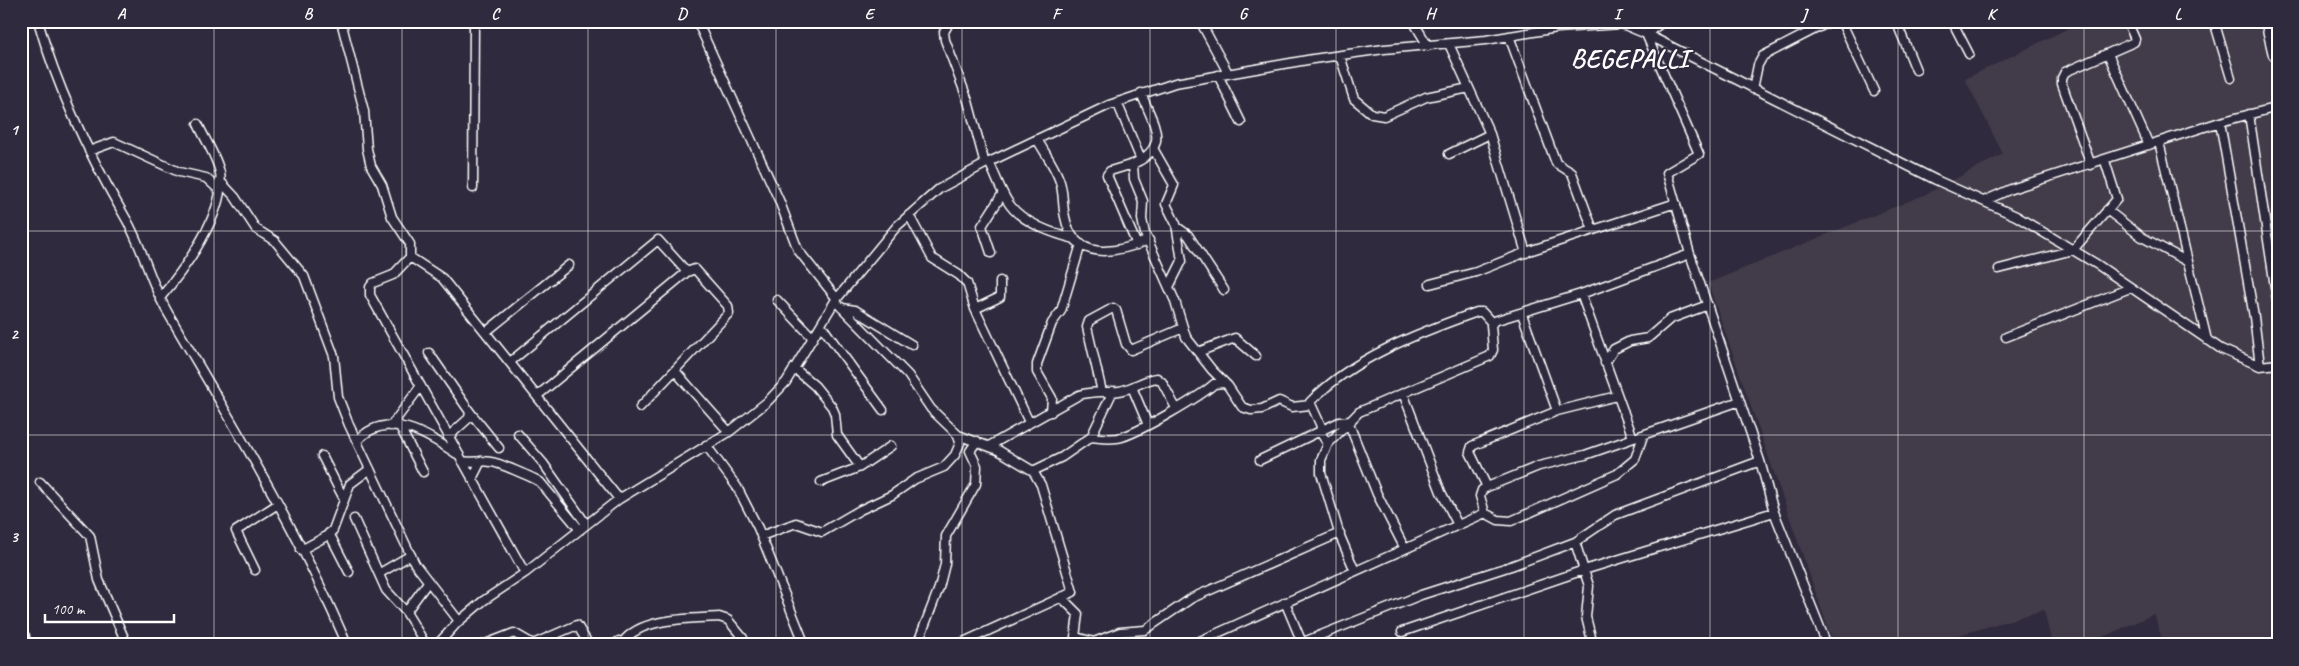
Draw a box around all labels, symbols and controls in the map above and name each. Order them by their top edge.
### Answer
text: A [117,4,127,24]
text: B [304,4,314,24]
text: C [491,4,501,24]
text: D [677,4,688,24]
text: E [865,4,876,24]
text: F [1052,4,1063,24]
text: G [1239,4,1249,24]
text: H [1425,4,1437,24]
text: I [1614,4,1624,24]
text: J [1800,4,1809,24]
text: K [1987,4,1999,24]
text: L [2175,4,2183,24]
district label: BEGEPALLI [1571,42,1695,75]
text: 1 [10,120,19,140]
text: 2 [10,324,19,344]
text: 3 [10,527,19,547]
scale bar [45,591,174,623]
text: 100 m [52,600,86,619]

